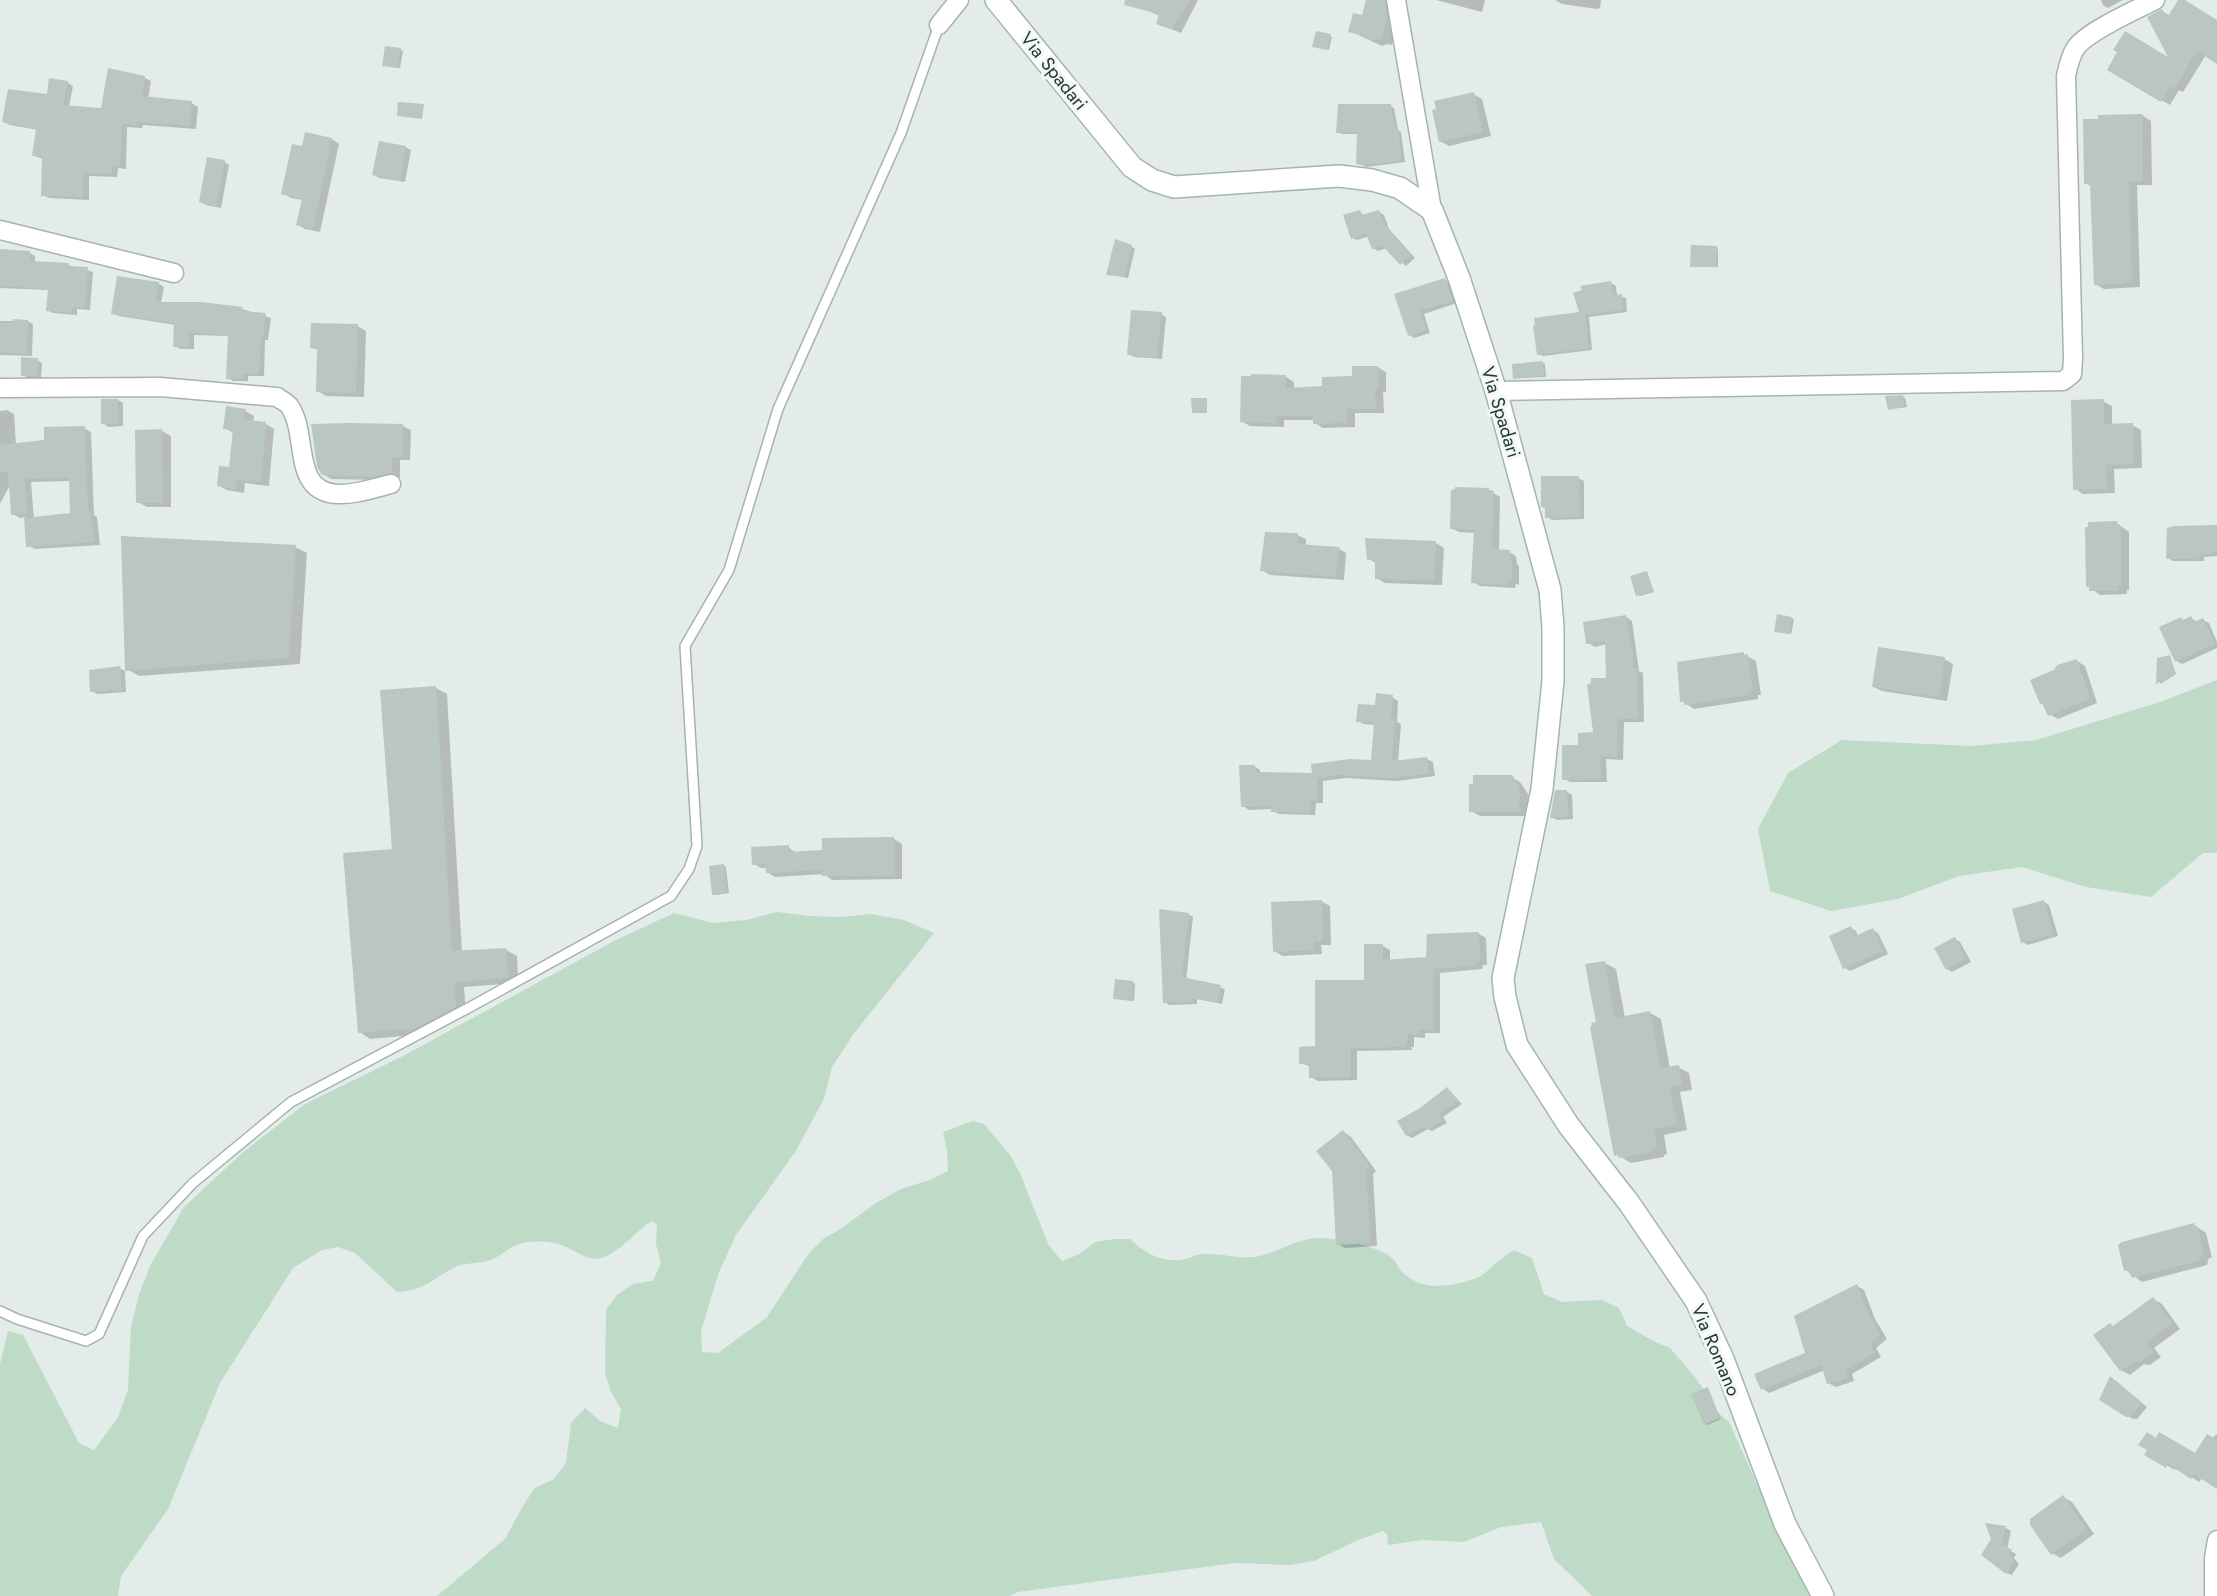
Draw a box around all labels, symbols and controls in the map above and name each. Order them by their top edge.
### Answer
street label: Via Spadari [1014,26,1094,116]
street label: Via Spadari [1474,363,1528,461]
street label: Via Romano [1684,1300,1748,1400]

